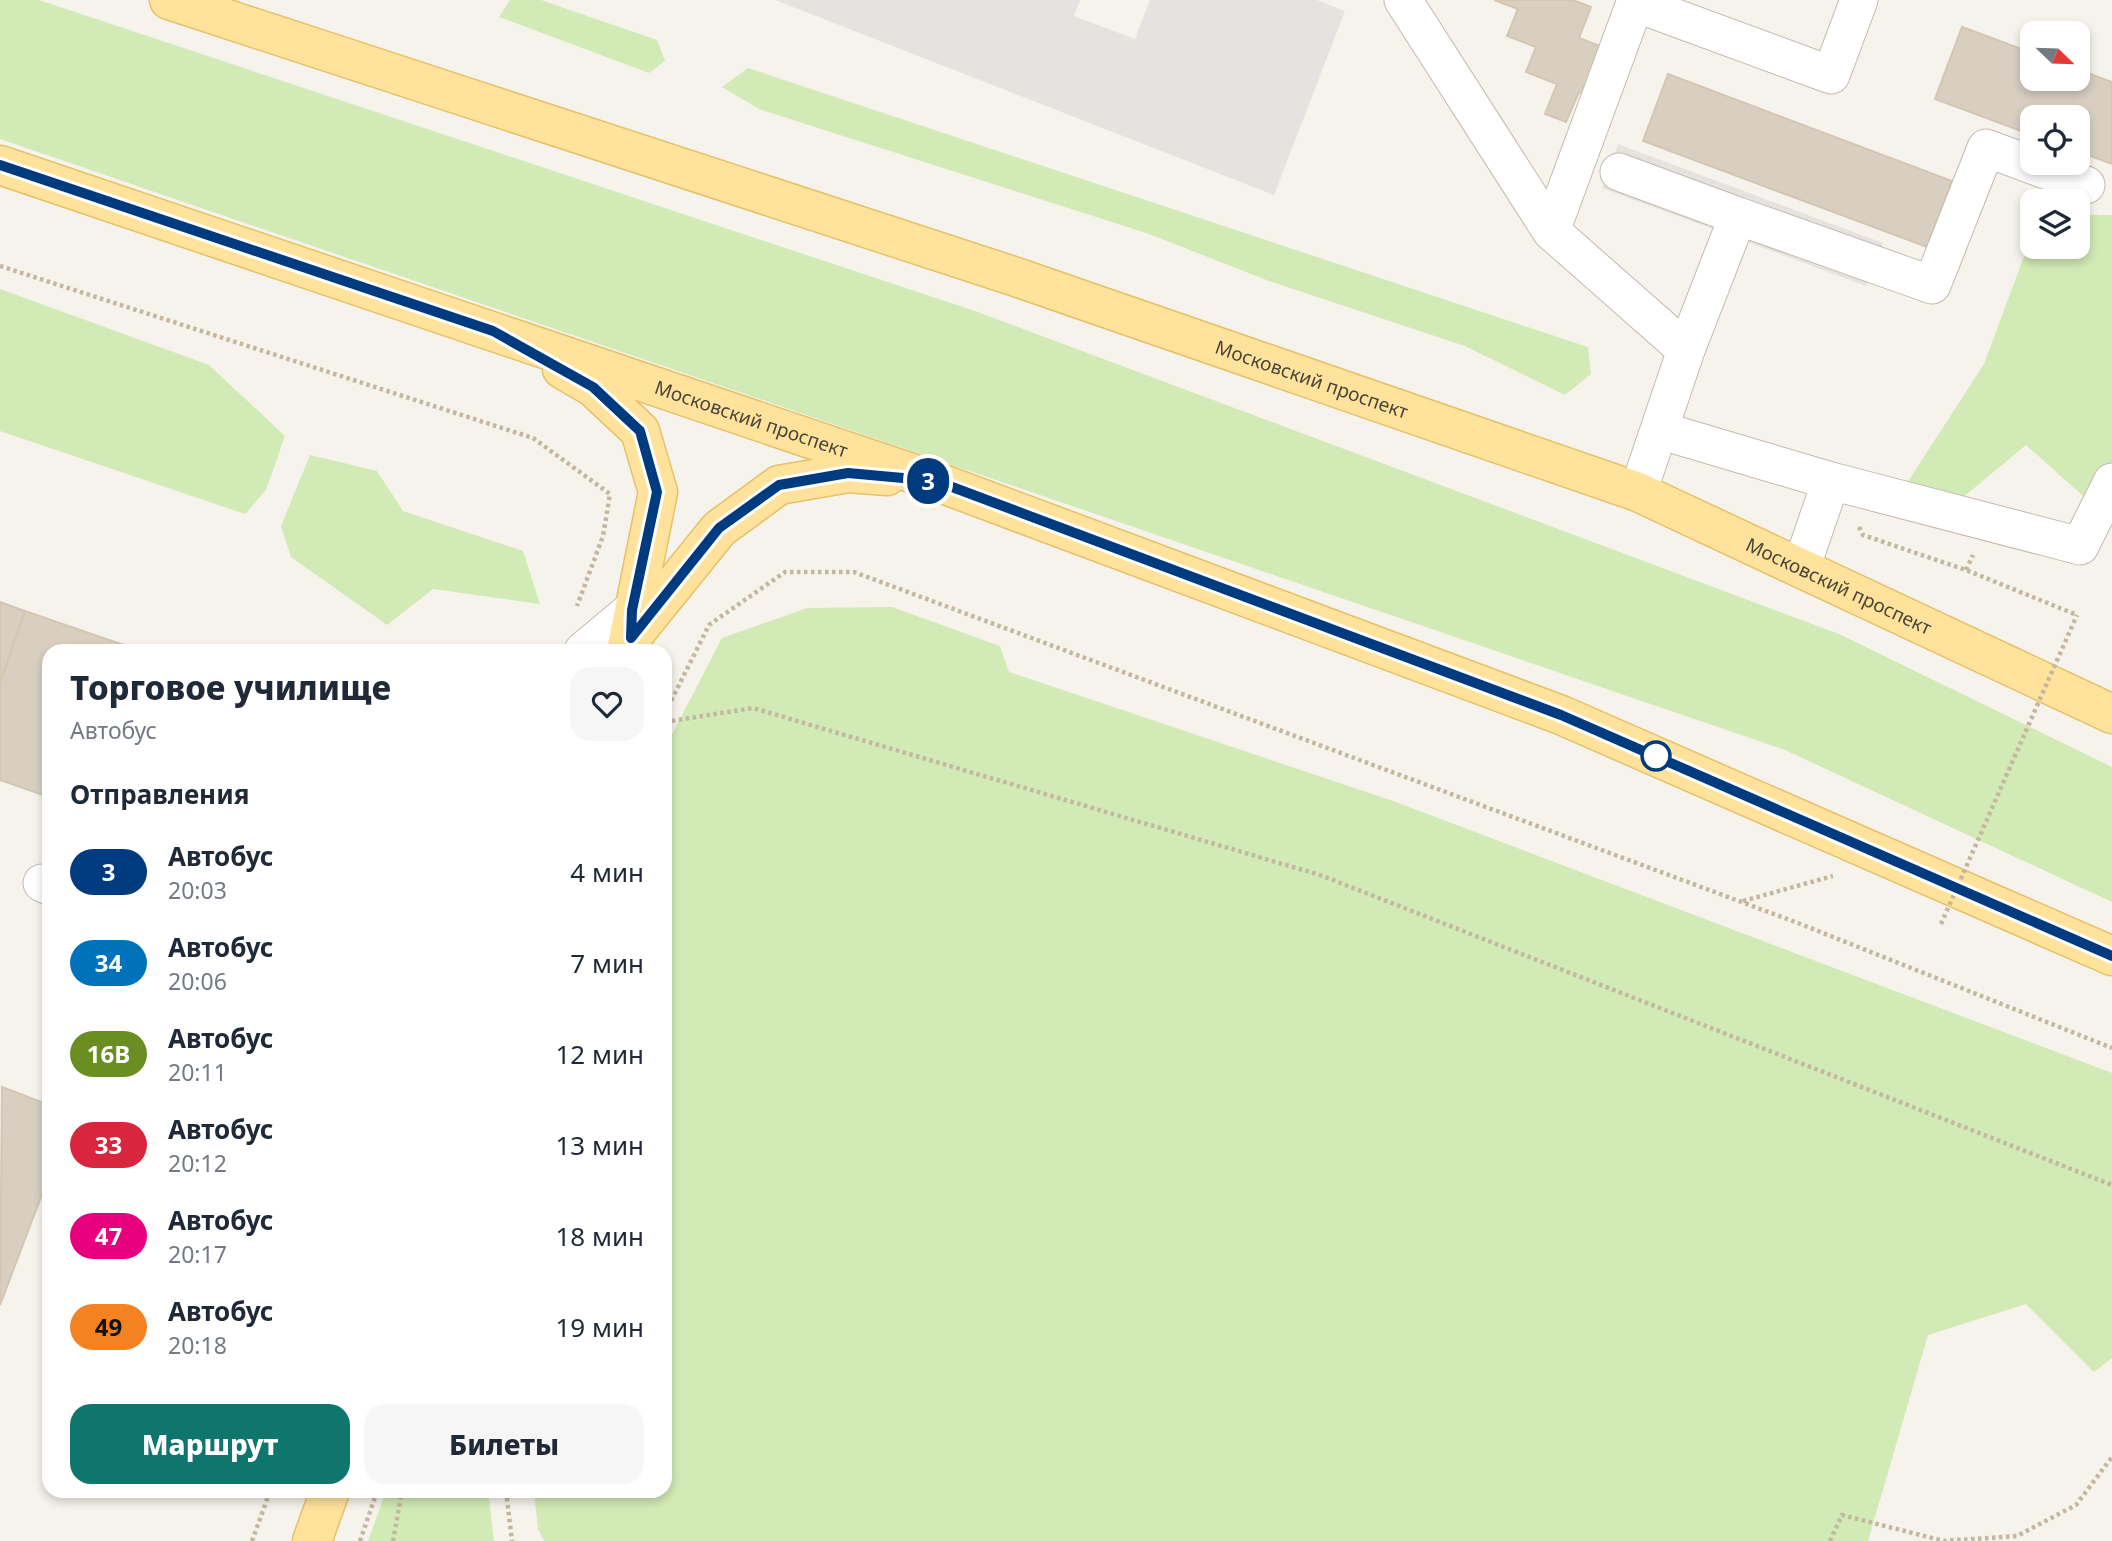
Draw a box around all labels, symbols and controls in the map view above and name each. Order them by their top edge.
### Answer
north arrow [2020,21,2090,91]
map controls [2020,21,2090,259]
button: locate [2020,105,2090,175]
button: layers [2020,189,2090,259]
street label: Московский проспект [1212,334,1412,425]
street label: Московский проспект [651,374,851,464]
line badge: 3 [905,458,951,504]
text: 3 [921,464,935,497]
street label: Московский проспект [1742,531,1936,641]
text: Торговое училище [70,665,391,710]
button: heart [570,667,644,741]
text: Автобус [70,714,157,746]
unlabelled marker [1641,741,1671,771]
text: Отправления [70,776,249,812]
text: Автобус [168,838,273,874]
text: 4 мин [570,854,644,890]
text: 3 [102,855,115,888]
text: 20:03 [168,874,227,906]
text: Автобус [168,929,273,965]
text: 7 мин [570,945,644,981]
text: 34 [95,946,122,979]
text: 20:06 [168,965,227,997]
text: Автобус [168,1020,273,1056]
text: 12 мин [555,1036,644,1072]
text: 16В [87,1037,130,1070]
text: 20:11 [168,1056,227,1088]
text: Автобус [168,1111,273,1147]
text: 13 мин [555,1127,644,1163]
text: 33 [95,1128,122,1161]
text: 20:12 [168,1147,227,1179]
text: Автобус [168,1202,273,1238]
text: 18 мин [555,1218,644,1254]
text: 47 [95,1219,122,1252]
text: 20:17 [168,1238,227,1270]
text: Автобус [168,1293,273,1329]
text: 19 мин [555,1309,644,1345]
text: 49 [95,1310,122,1343]
text: 20:18 [168,1329,227,1361]
button: Маршрут [70,1404,350,1484]
button: Билеты [364,1404,644,1484]

